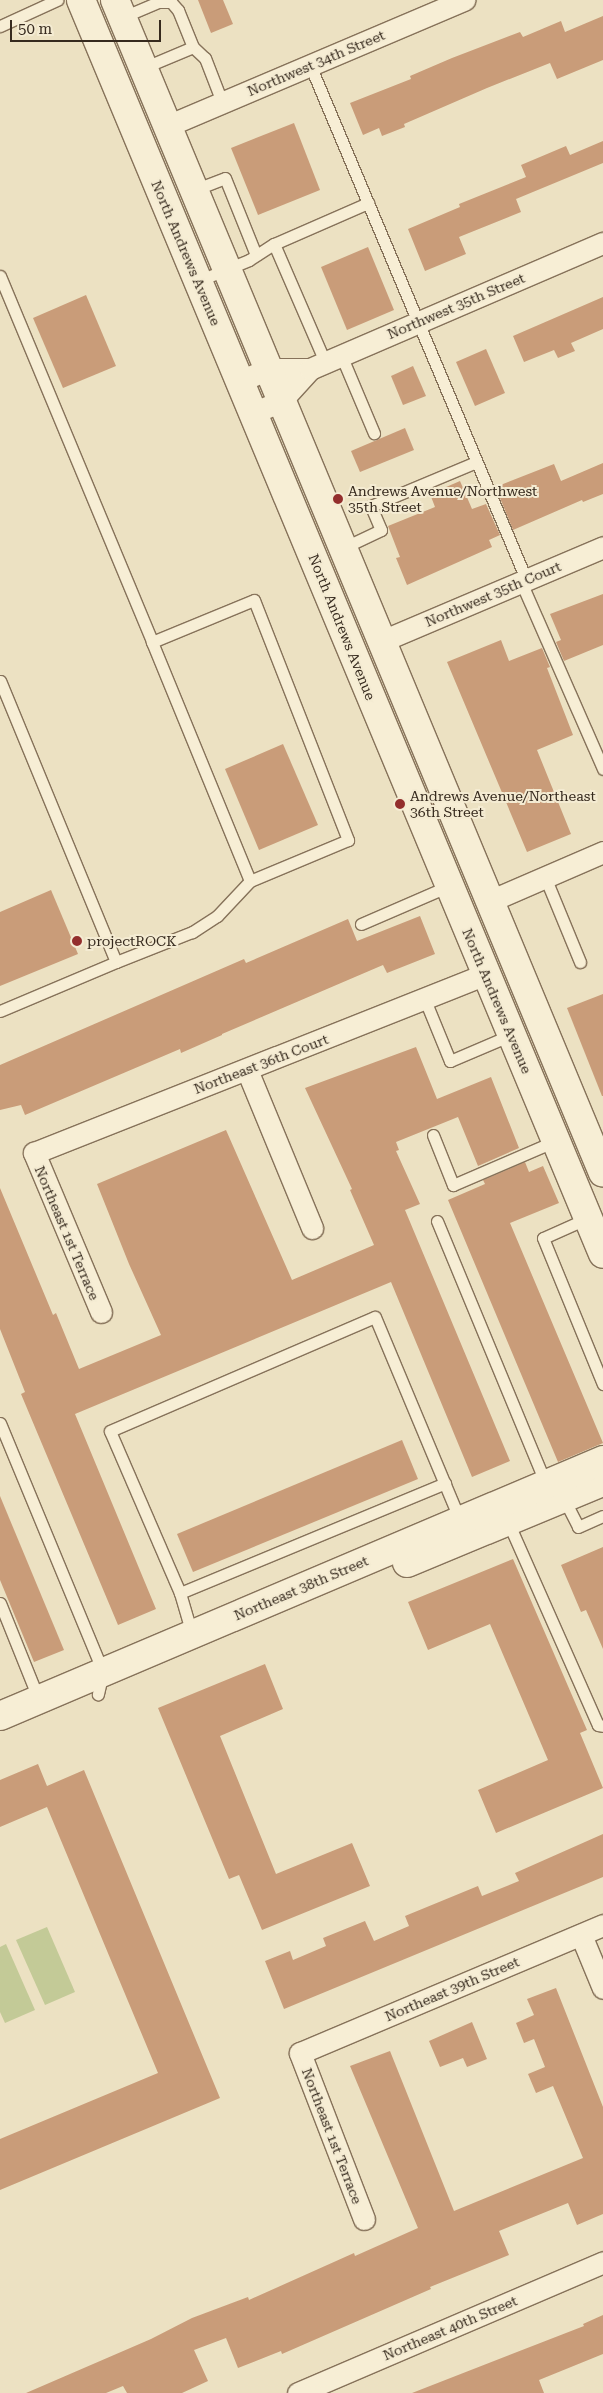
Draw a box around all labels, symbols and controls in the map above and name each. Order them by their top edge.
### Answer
scale bar [12,10,164,42]
text: 50 m [18,20,52,38]
street label: Northwest 34th Street [245,26,387,100]
street label: North Andrews Avenue [148,178,224,328]
street label: Northwest 35th Street [385,269,527,343]
place label: Andrews Avenue/Northwest 35th Street [348,483,537,516]
marker: Andrews Avenue/Northwest 35th Street [332,493,344,505]
street label: North Andrews Avenue [305,551,379,703]
street label: Northwest 35th Court [422,558,564,630]
place label: Andrews Avenue/Northeast 36th Street [410,788,596,820]
marker: Andrews Avenue/Northeast 36th Street [394,798,406,810]
street label: North Andrews Avenue [459,926,535,1076]
place label: projectROCK [87,933,176,949]
marker: projectROCK [71,935,83,947]
street label: Northeast 36th Court [191,1031,331,1097]
street label: Northeast 1st Terrace [31,1163,103,1303]
street label: Northeast 38th Street [231,1552,371,1624]
street label: Northeast 39th Street [382,1953,522,2025]
street label: Northeast 1st Terrace [298,2066,366,2206]
street label: Northeast 40th Street [380,2292,520,2364]

